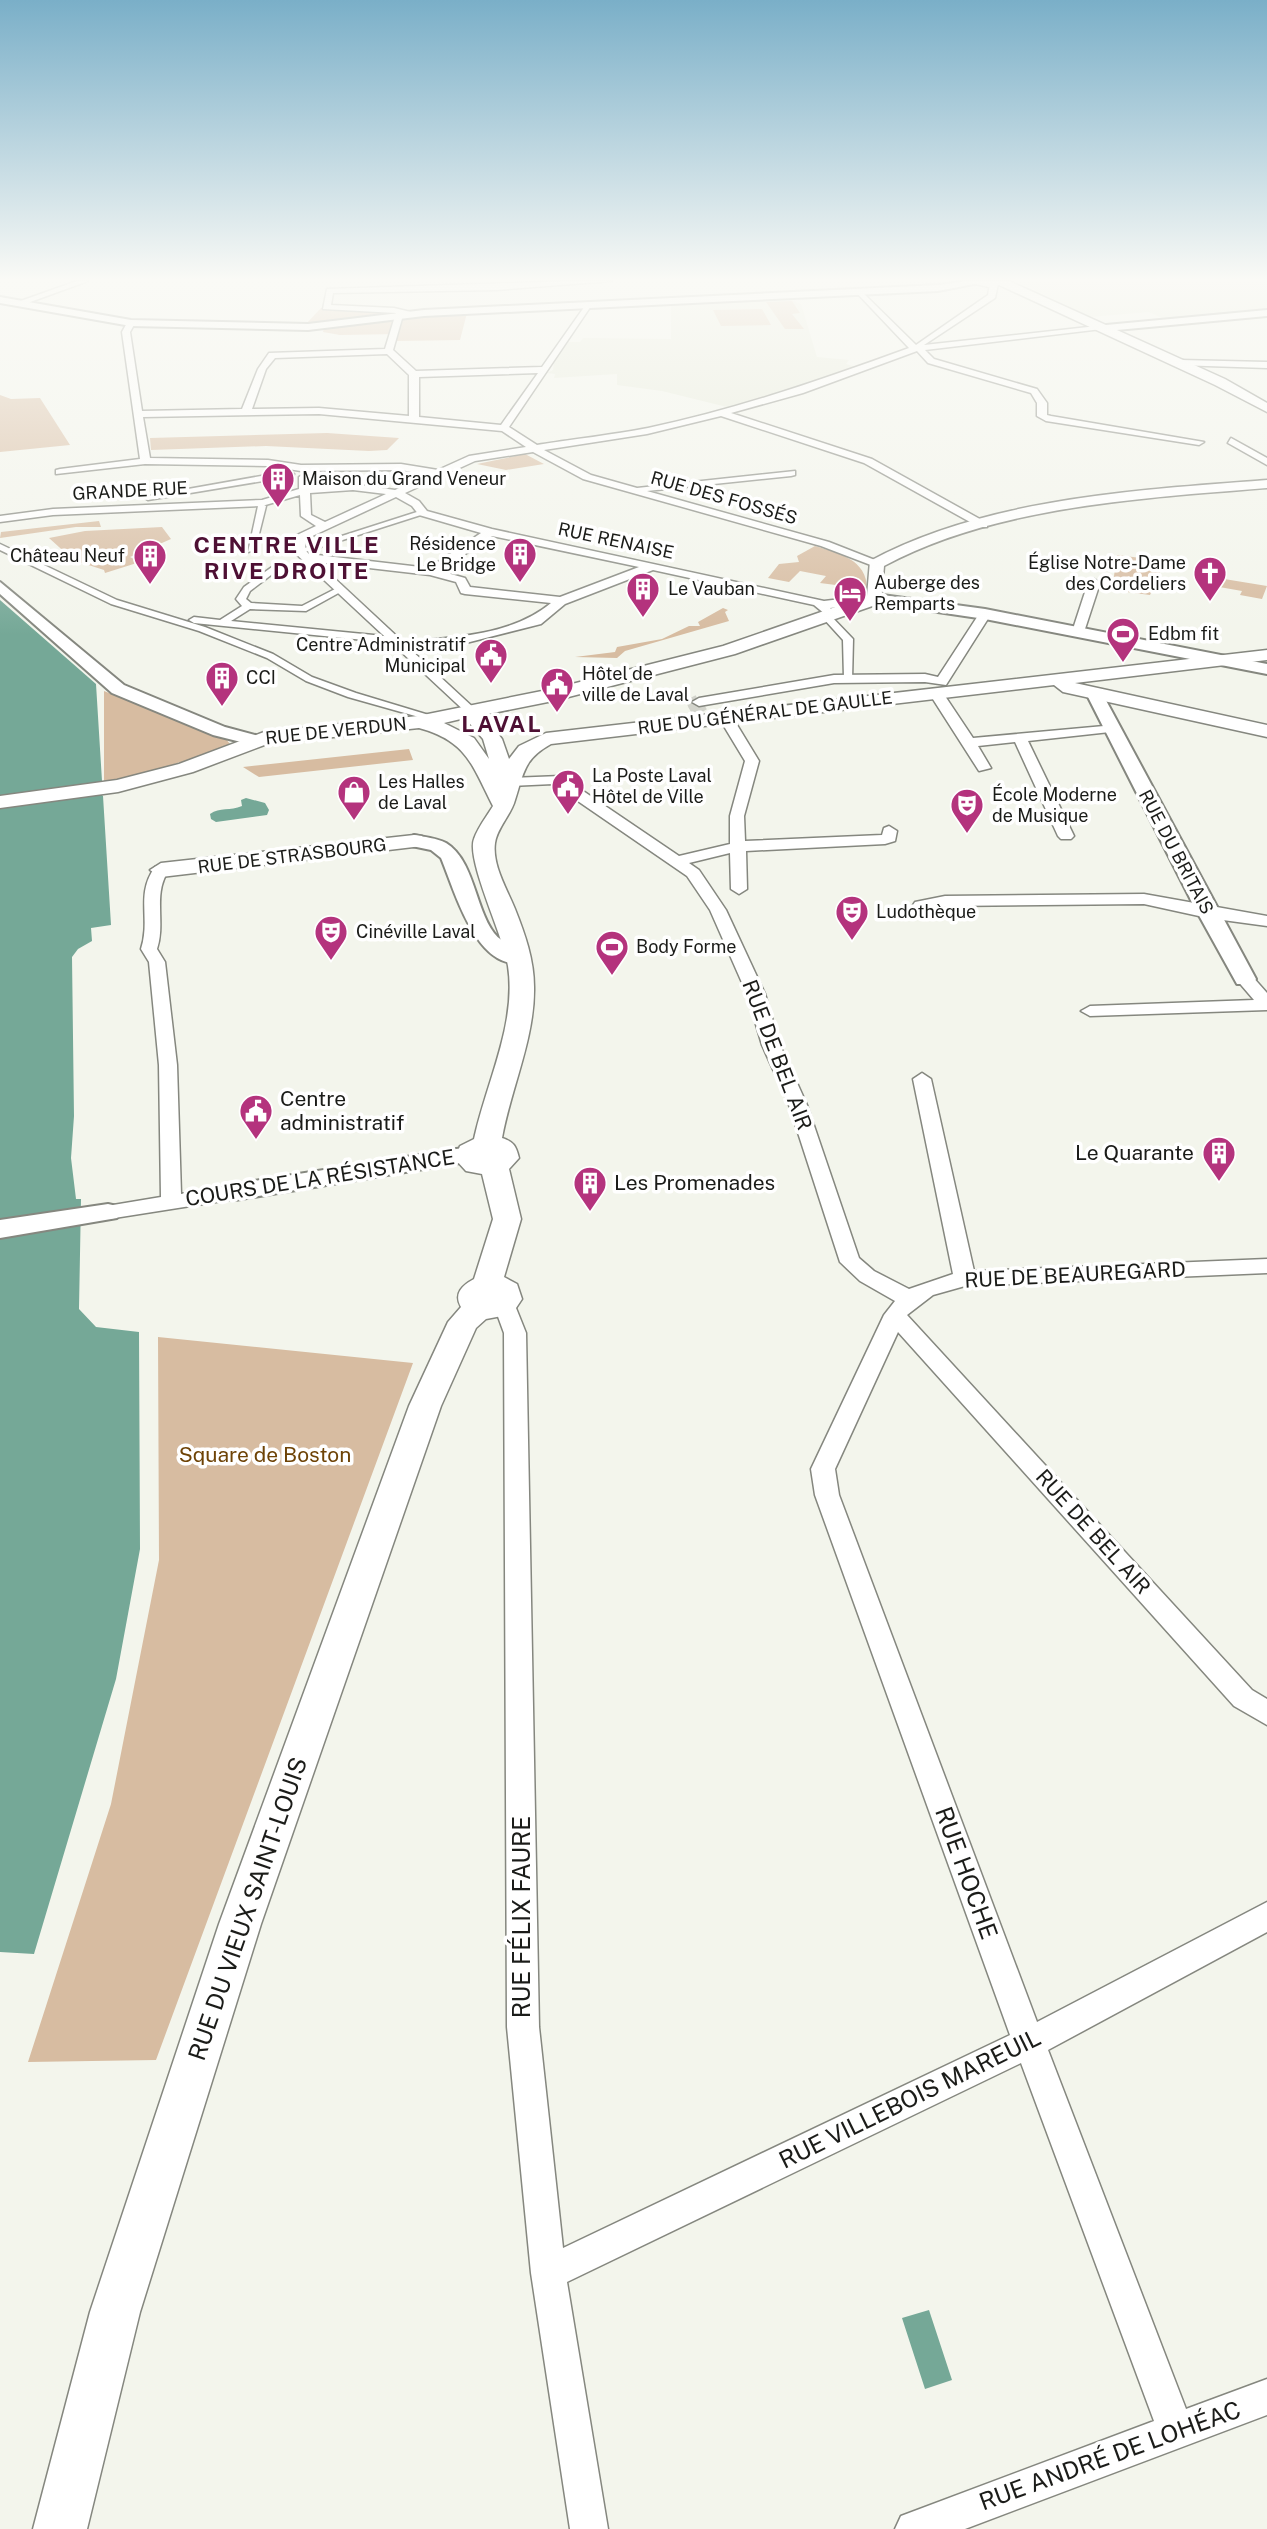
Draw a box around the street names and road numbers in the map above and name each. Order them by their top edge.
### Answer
street label: RUE DES FOSSÉS [648,466,800,528]
street label: GRANDE RUE [72,477,188,504]
street label: RUE RENAISE [556,518,676,563]
street label: RUE DU GÉNÉRAL DE GAULLE [636,685,894,739]
street label: RUE DE VERDUN [264,713,408,748]
street label: RUE DU BRITAIS [1135,786,1218,918]
street label: RUE DE STRASBOURG [196,834,388,878]
street label: RUE DE BEL AIR [737,976,818,1134]
street label: COURS DE LA RÉSISTANCE [184,1144,456,1211]
street label: RUE DE BEAUREGARD [964,1256,1186,1293]
street label: RUE DE BEL AIR [1031,1464,1156,1599]
street label: RUE DU VIEUX SAINT-LOUIS [182,1753,312,2064]
street label: RUE HOCHE [930,1803,1004,1943]
street label: RUE FÉLIX FAURE [507,1816,535,2018]
street label: RUE VILLEBOIS MAREUIL [774,2022,1045,2174]
street label: RUE ANDRÉ DE LOHÉAC [975,2395,1244,2515]

